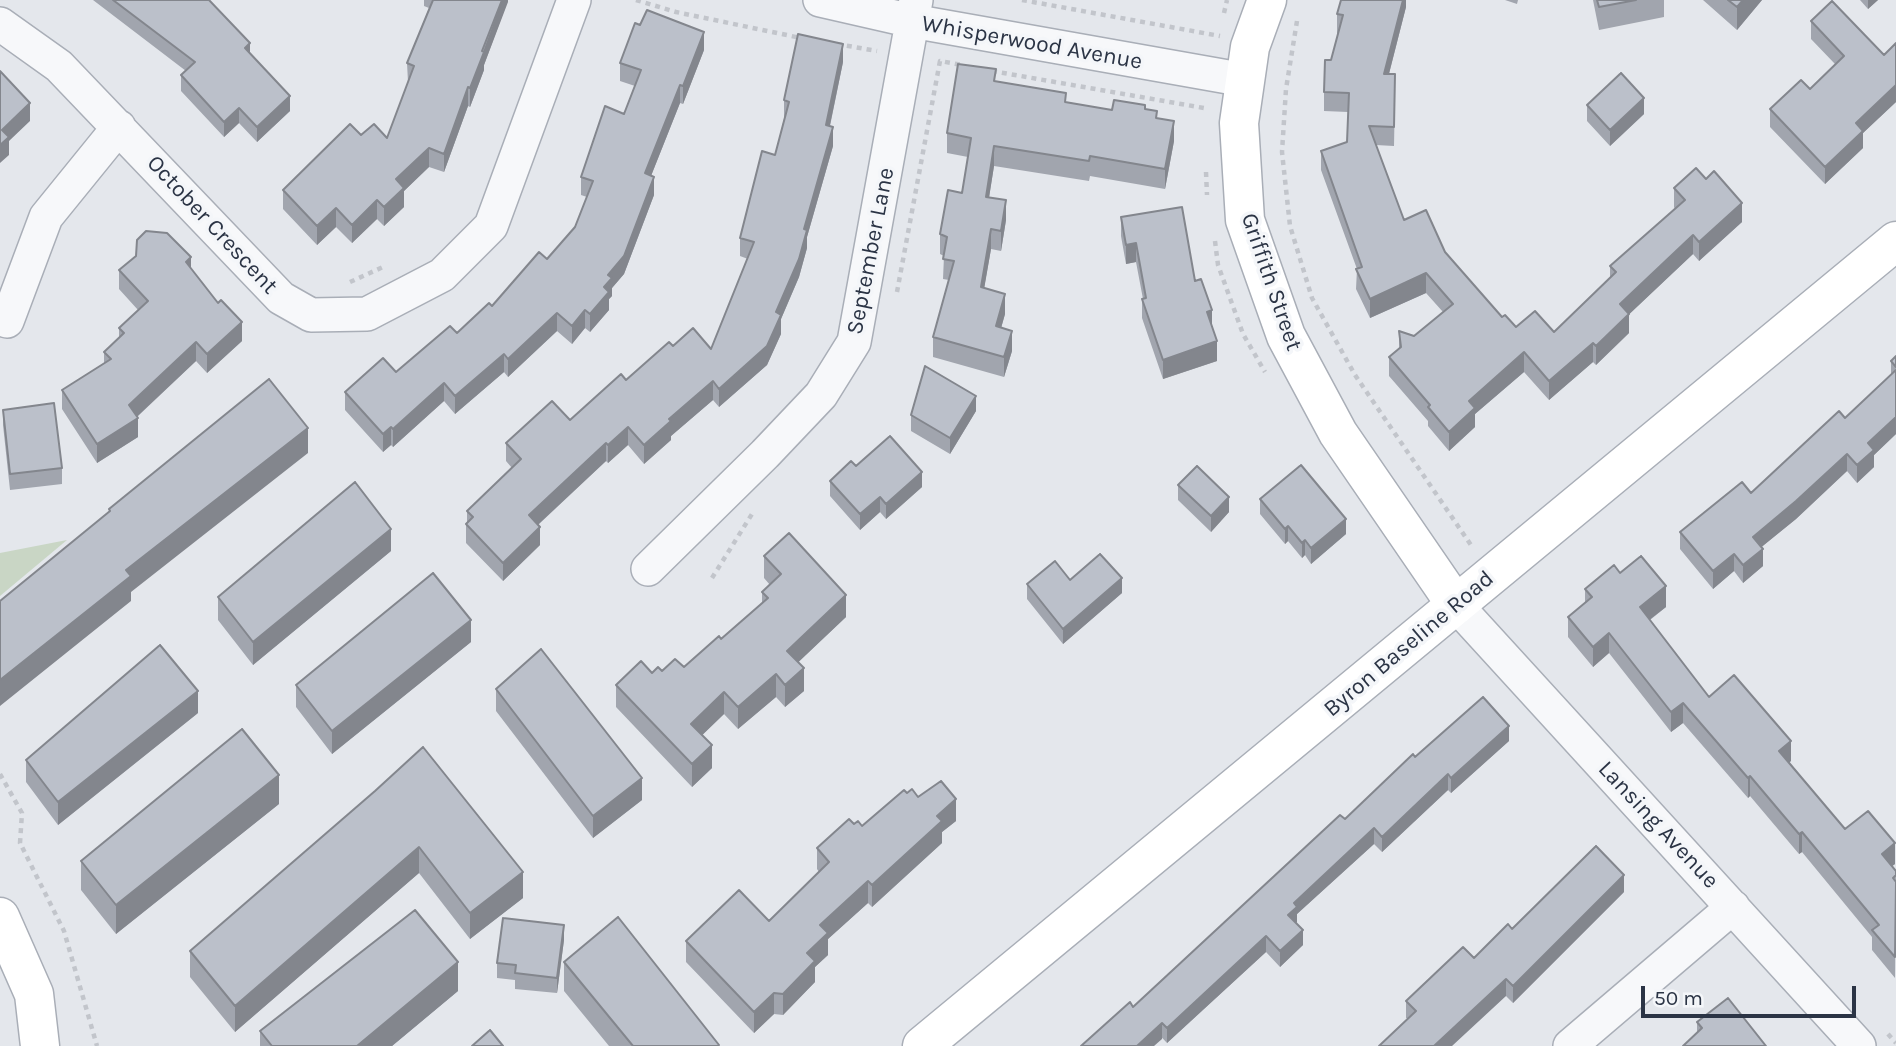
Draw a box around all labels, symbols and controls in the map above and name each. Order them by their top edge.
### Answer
street label: Whisperwood Avenue [920,10,1144,76]
street label: October Crescent [141,150,283,300]
street label: September Lane [841,165,901,337]
street label: Griffith Street [1235,210,1307,354]
street label: Byron Baseline Road [1318,565,1500,723]
street label: Lansing Avenue [1592,756,1724,894]
scale bar [1644,972,1859,1016]
text: 50 m [1654,986,1703,1010]

